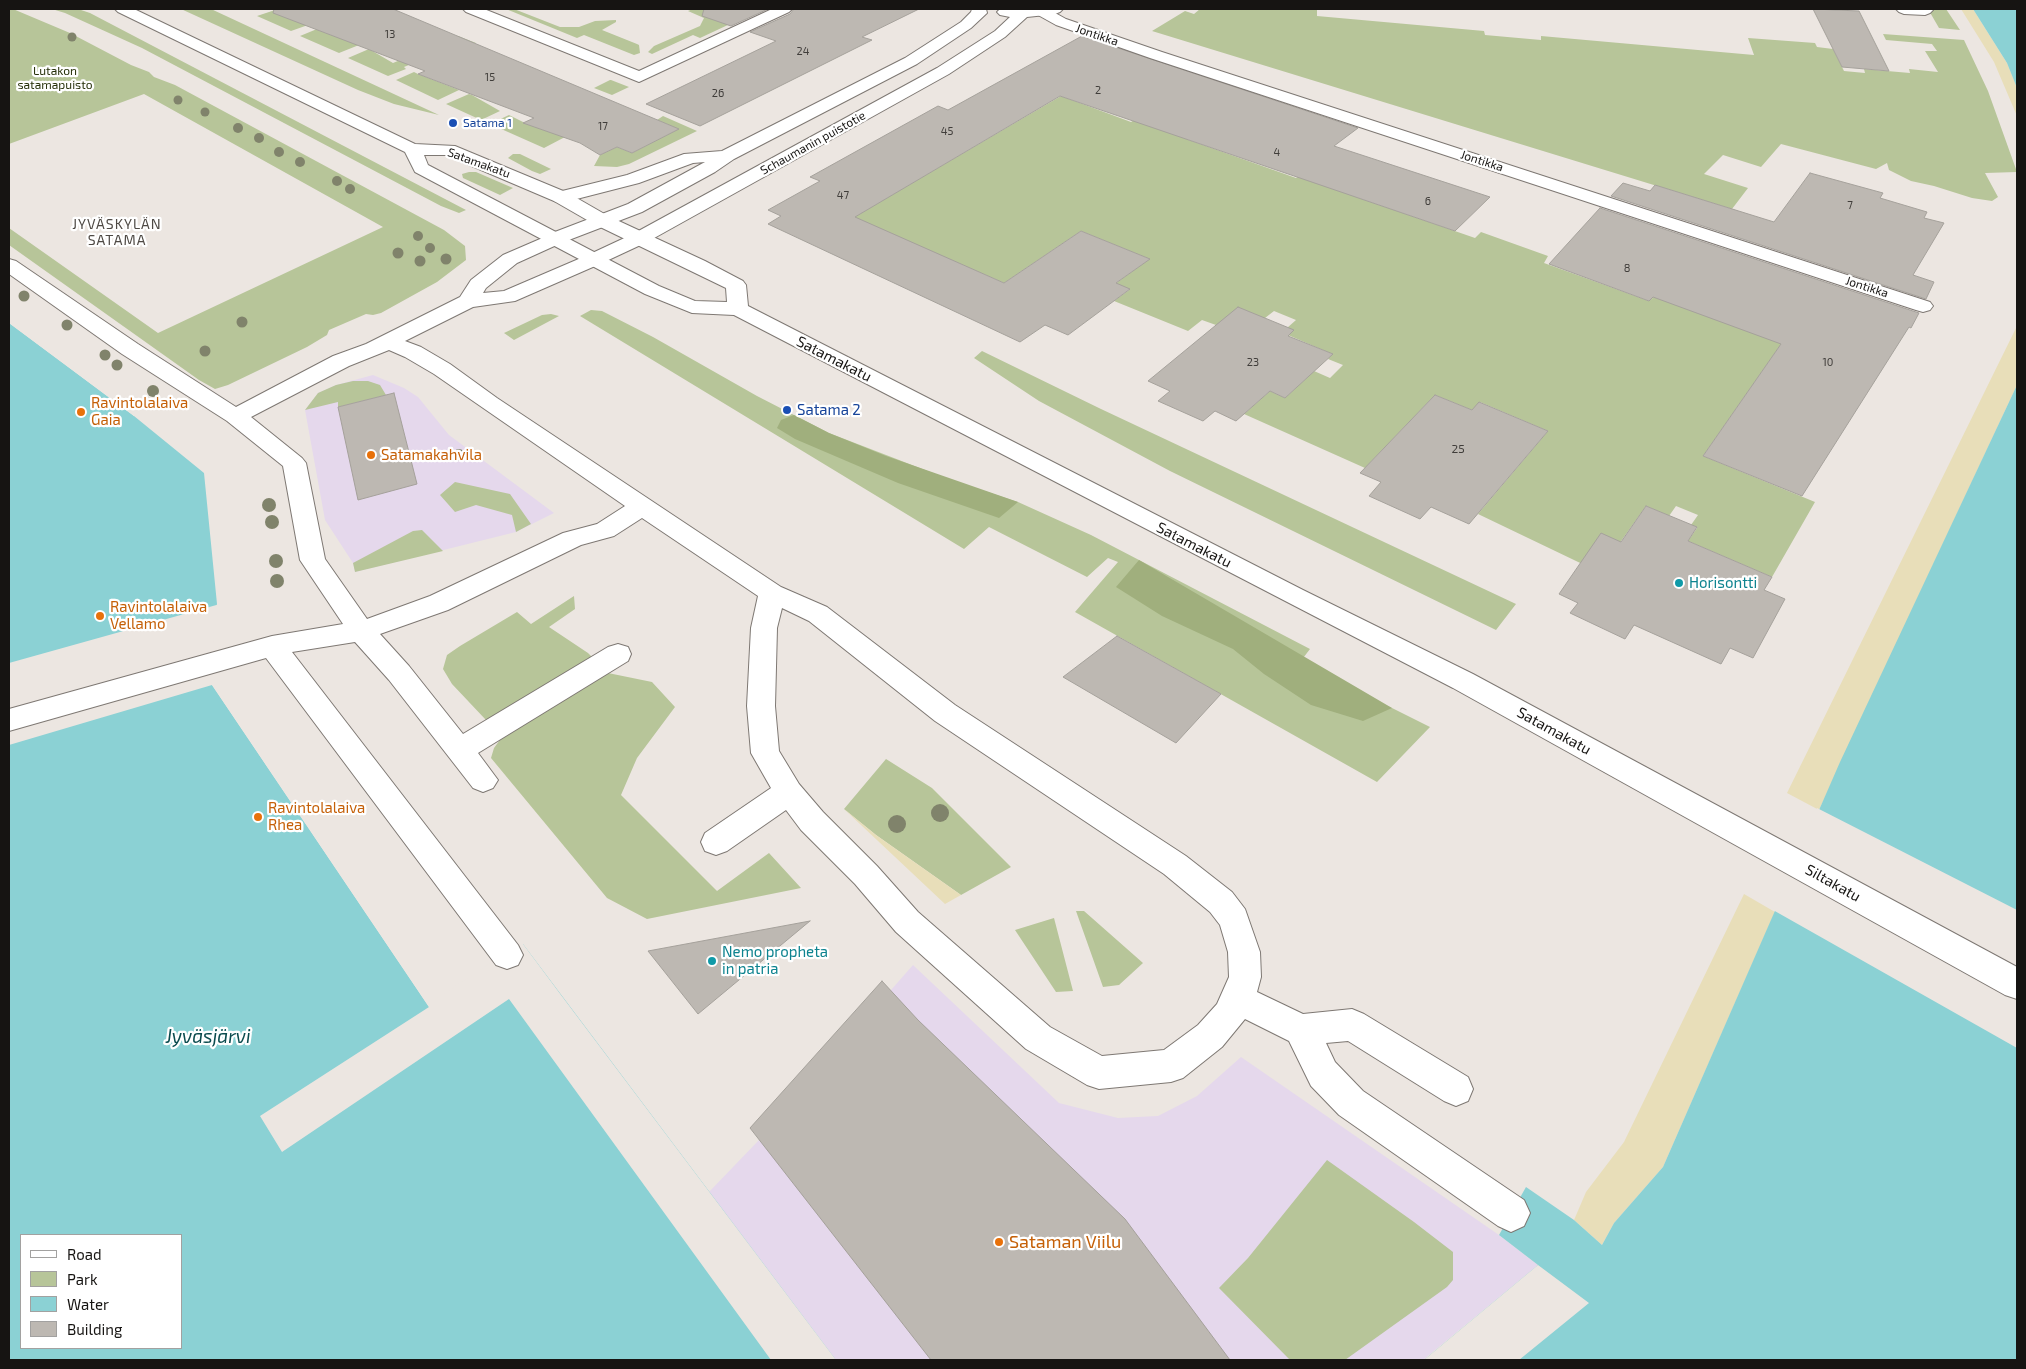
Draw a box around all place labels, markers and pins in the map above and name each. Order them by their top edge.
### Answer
place label: Satama 1 [463,116,512,130]
marker: Satama 1 [447,117,459,129]
place label: Ravintolalaiva Gaia [91,394,188,429]
place label: Satama 2 [797,401,861,419]
marker: Satama 2 [781,404,793,416]
marker: Ravintolalaiva Gaia [75,406,87,418]
place label: Satamakahvila [381,446,482,464]
marker: Satamakahvila [365,449,377,461]
place label: Horisontti [1689,574,1757,592]
marker: Horisontti [1673,577,1685,589]
place label: Ravintolalaiva Vellamo [110,598,207,633]
marker: Ravintolalaiva Vellamo [94,610,106,622]
place label: Ravintolalaiva Rhea [268,799,365,834]
marker: Ravintolalaiva Rhea [252,811,264,823]
place label: Nemo propheta in patria [722,943,828,978]
marker: Nemo propheta in patria [706,955,718,967]
place label: Sataman Viilu [1009,1231,1121,1253]
marker: Sataman Viilu [993,1236,1005,1248]

